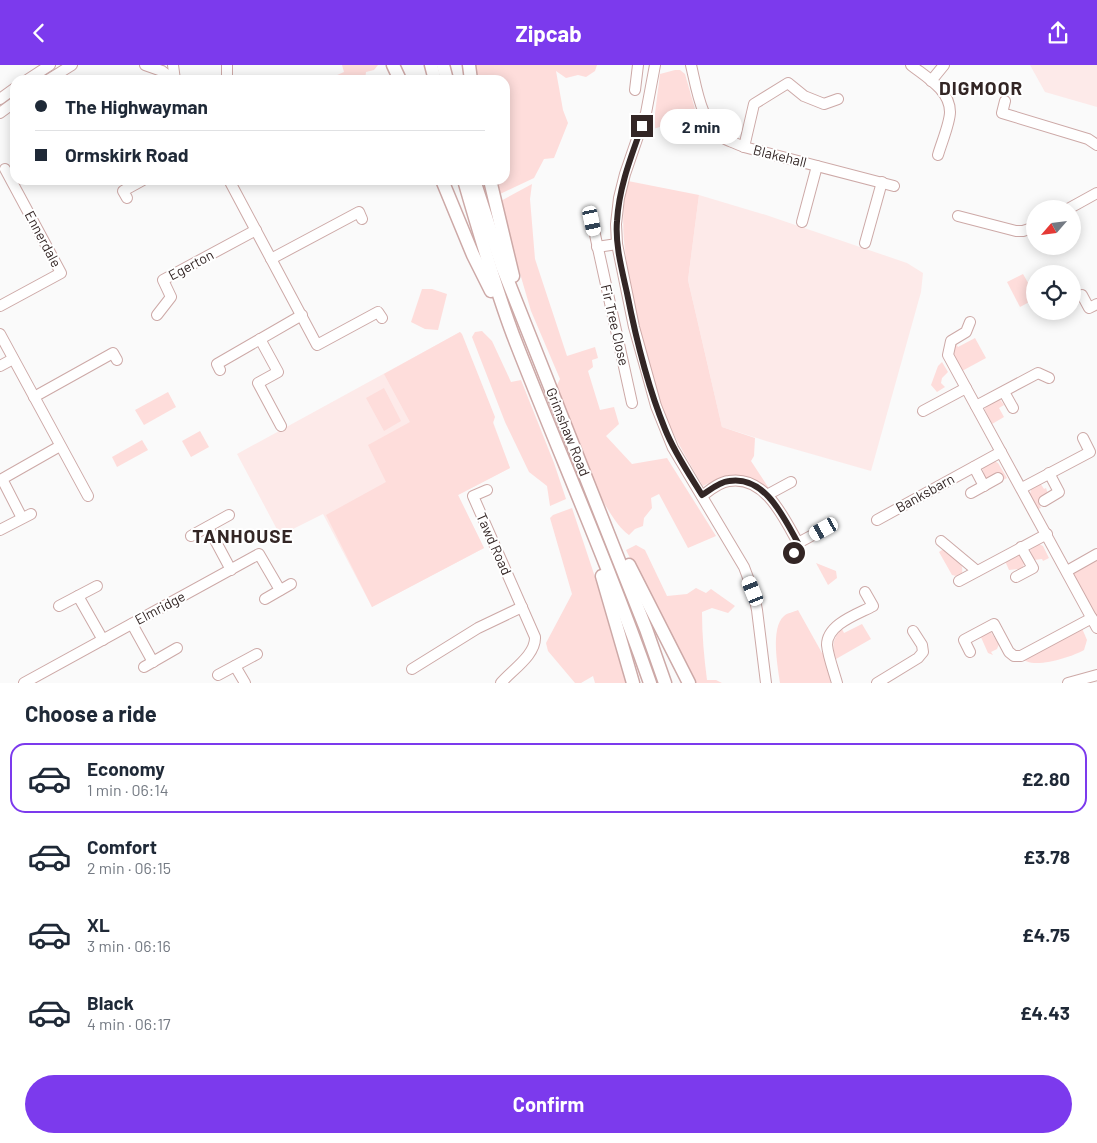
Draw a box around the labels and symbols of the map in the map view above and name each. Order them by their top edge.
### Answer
district label: DIGMOOR [939,76,1023,99]
callout: 2 min [660,109,742,143]
route end [631,115,653,137]
street label: Blakehall [752,141,809,170]
north arrow [1026,200,1081,255]
car [581,205,602,237]
street label: Ennerdale [22,208,65,270]
street label: Egerton [165,246,216,284]
street label: Fir Tree Close [598,283,633,367]
street label: Grimshaw Road [543,385,594,479]
street label: Banksbarn [892,469,957,516]
street label: Tawd Road [473,510,516,577]
car [807,515,840,543]
district label: TANHOUSE [192,524,294,547]
route start [783,542,805,564]
car [740,574,765,608]
street label: Elmridge [132,587,188,628]

